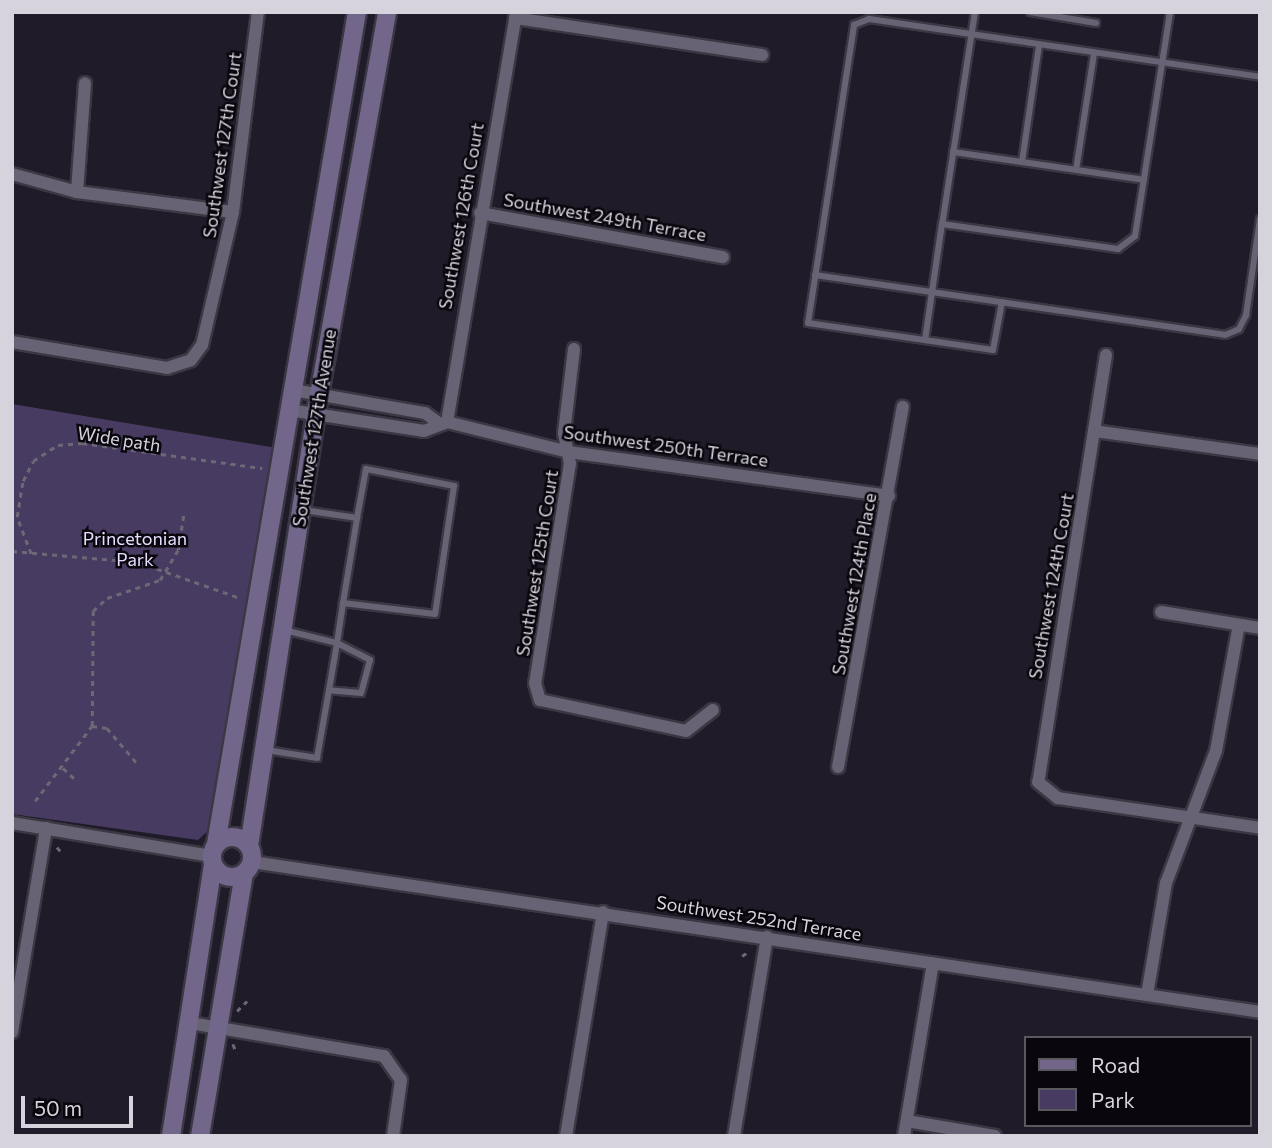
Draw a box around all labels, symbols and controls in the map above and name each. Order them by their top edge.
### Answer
street label: Southwest 127th Court [198,51,246,239]
street label: Southwest 126th Court [434,121,488,311]
street label: Southwest 249th Terrace [502,189,708,245]
street label: Southwest 127th Avenue [288,328,340,528]
street label: Southwest 250th Terrace [562,421,770,471]
street label: Wide path [76,422,162,456]
street label: Southwest 125th Court [512,468,562,658]
street label: Southwest 124th Place [827,491,881,677]
street label: Southwest 124th Court [1024,491,1078,681]
park label: Princetonian Park [83,528,187,570]
street label: Southwest 252nd Terrace [655,891,863,945]
legend [1024,1036,1251,1127]
text: Road [1091,1052,1140,1077]
scale bar [24,1082,136,1126]
text: Park [1091,1087,1135,1112]
text: 50 m [34,1095,82,1120]

